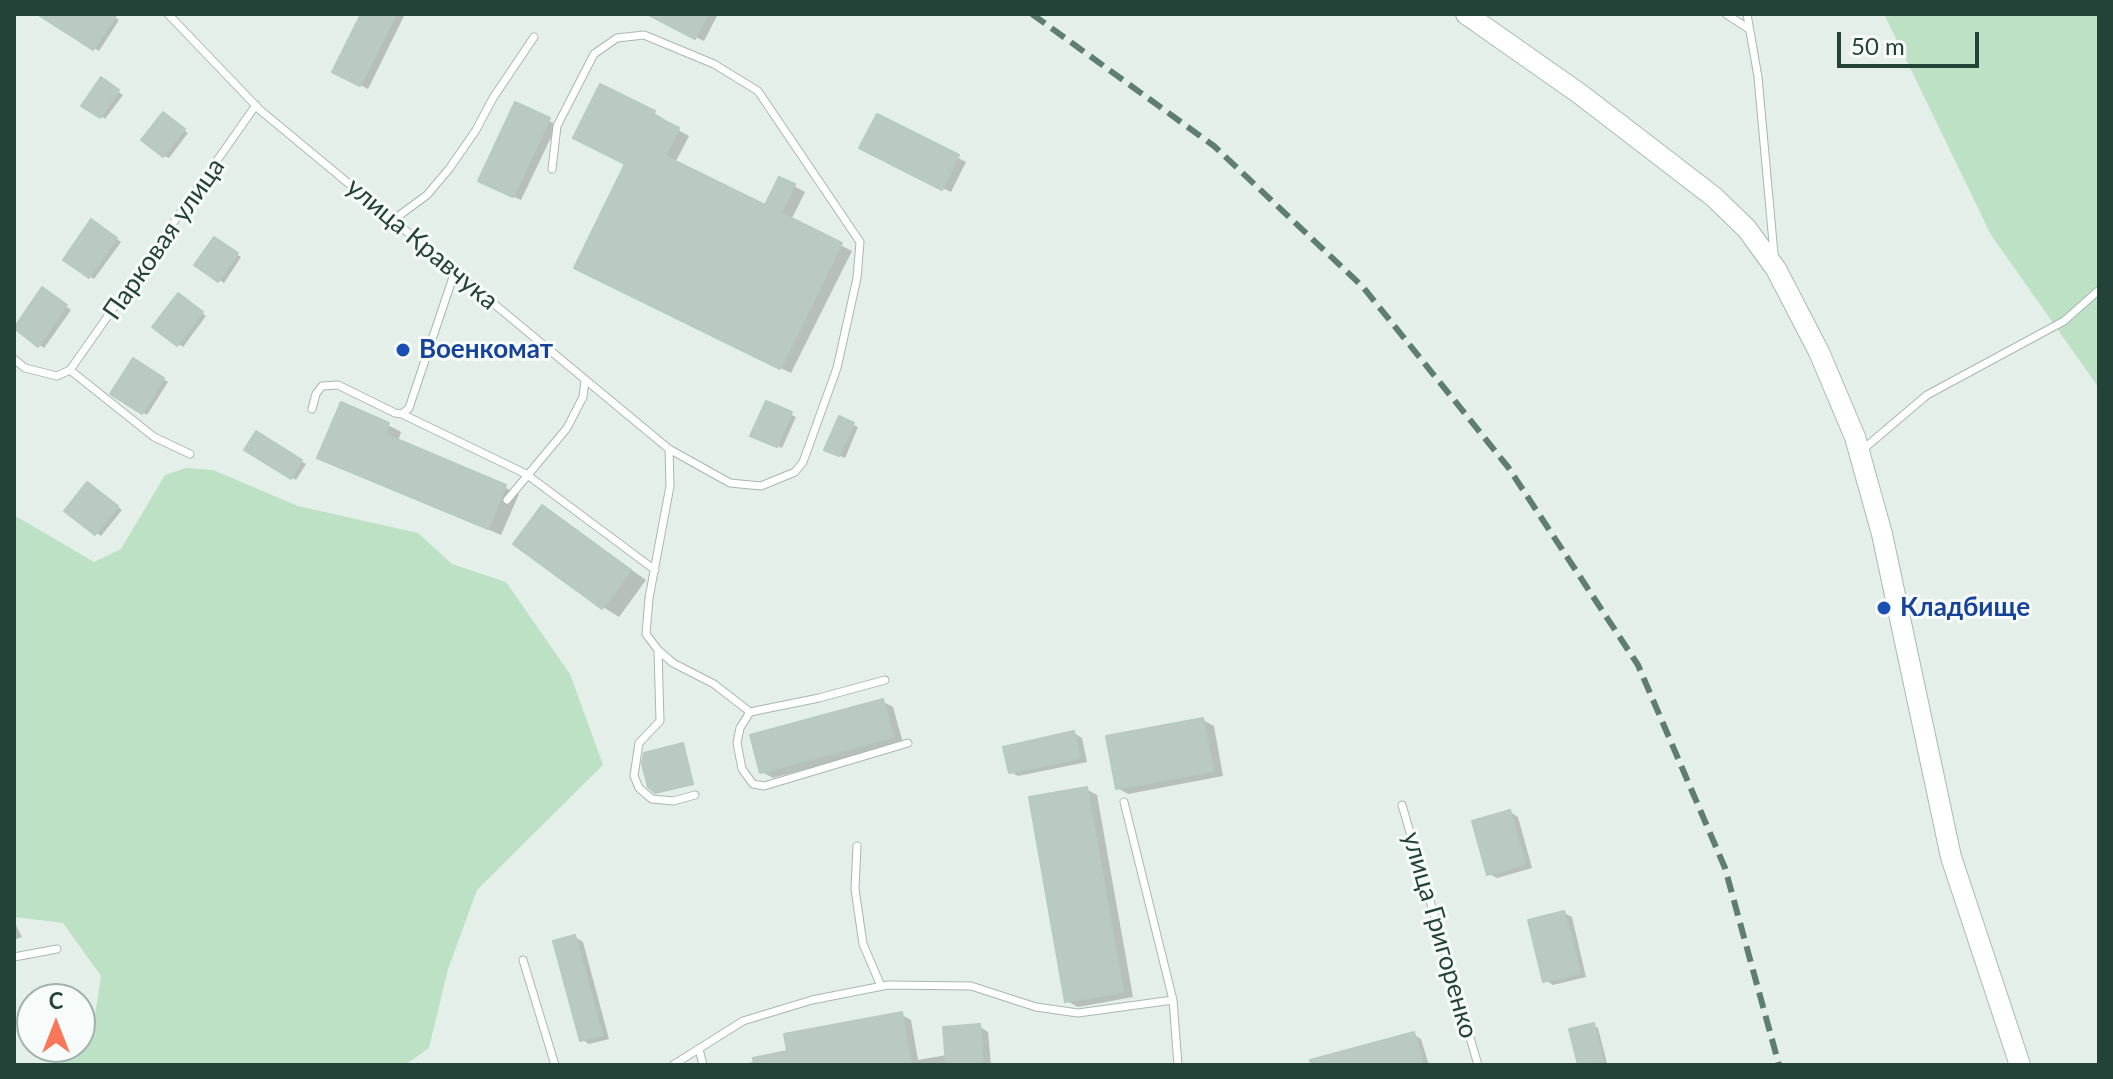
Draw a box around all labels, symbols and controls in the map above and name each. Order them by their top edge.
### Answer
scale bar [1841,16,1983,66]
text: 50 m [1851,31,1905,60]
street label: Парковая улица [97,152,231,326]
street label: улица Кравчука [340,171,504,317]
place label: Военкомат [419,334,553,366]
marker: Военкомат [394,341,412,359]
place label: Кладбище [1900,592,2030,624]
marker: Кладбище [1875,599,1893,617]
street label: улица Григоренко [1396,828,1484,1042]
north arrow [16,983,96,1063]
text: С [49,987,63,1014]

